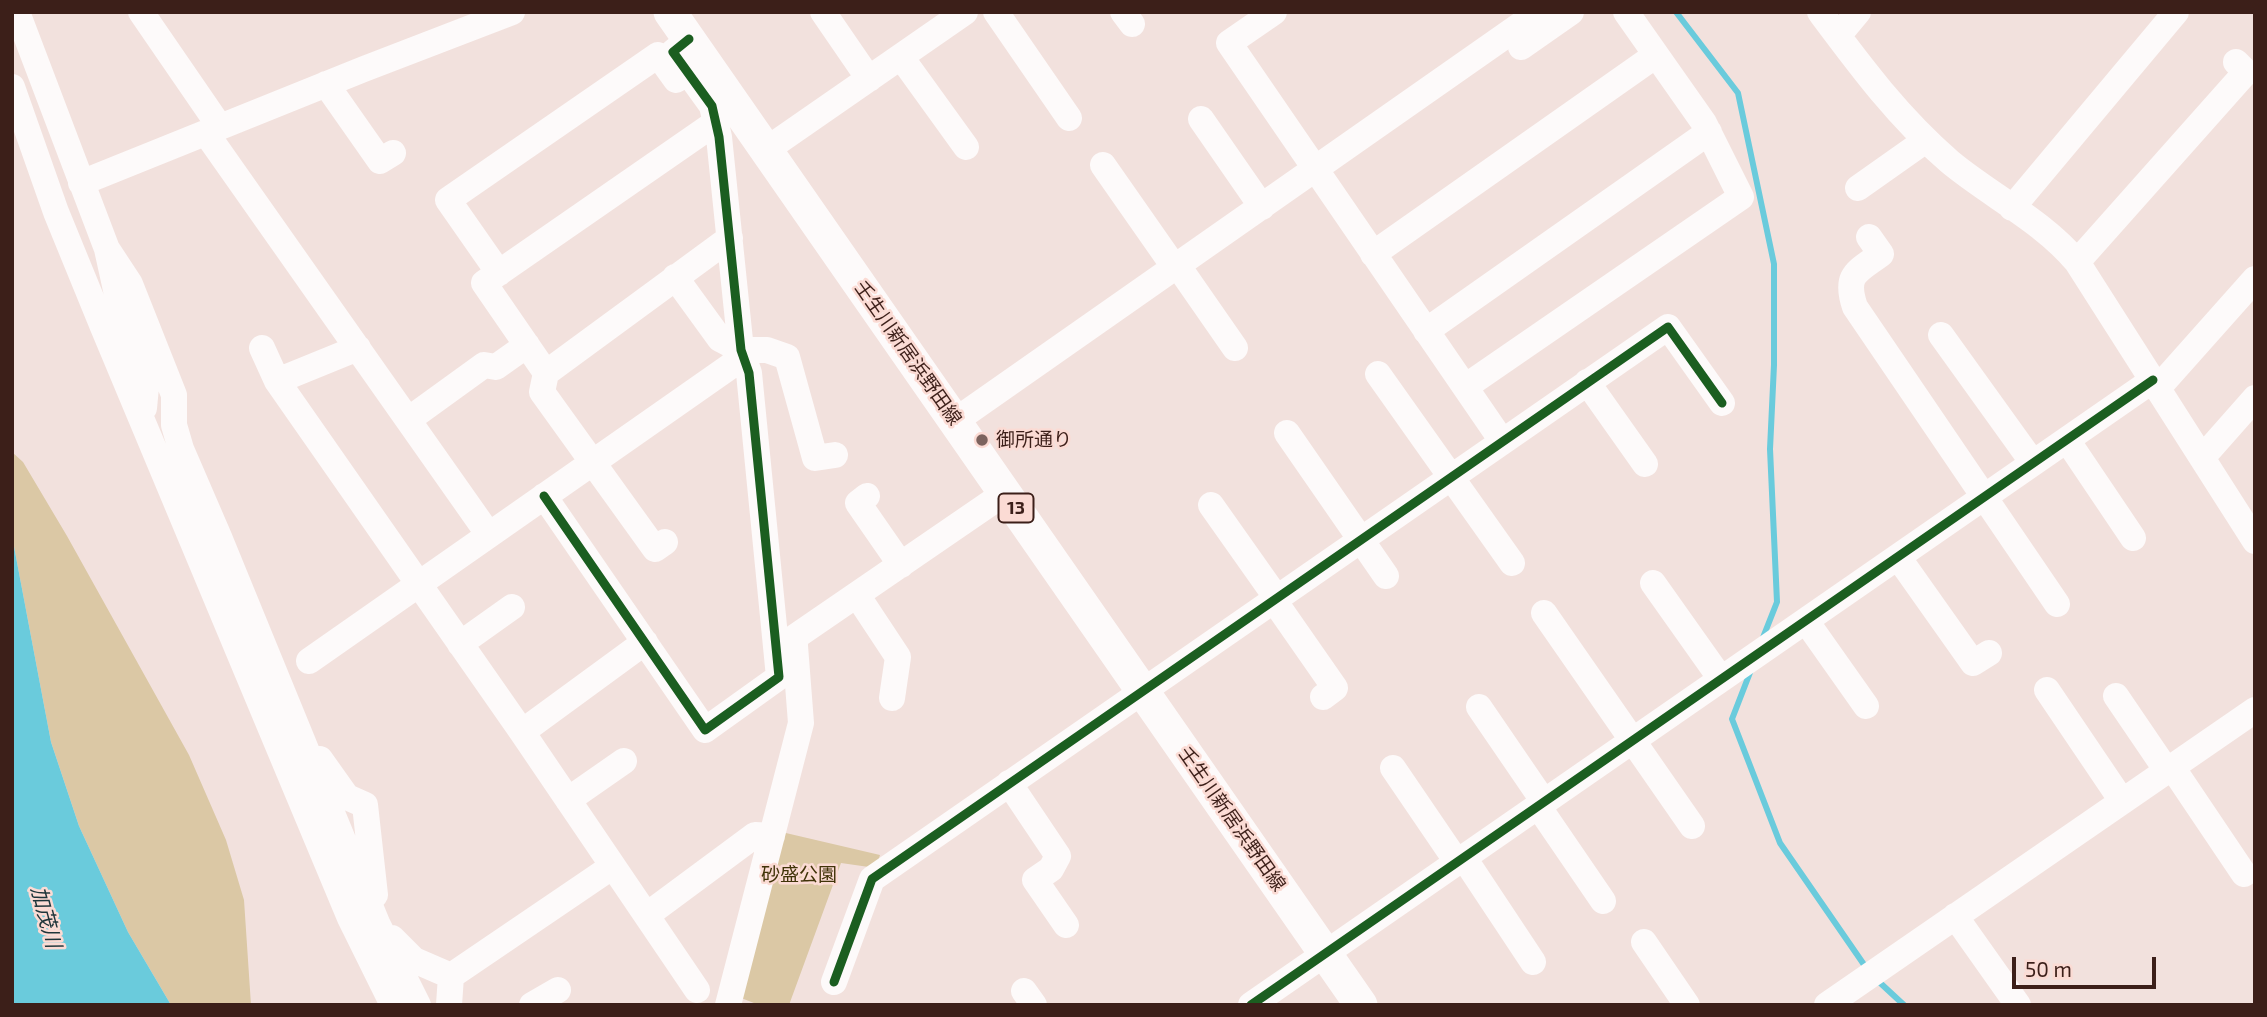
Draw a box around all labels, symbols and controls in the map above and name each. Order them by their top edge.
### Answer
street label: 壬生川新居浜野田線 [850,276,966,430]
place label: 御所通り [996,429,1072,451]
marker: 御所通り [974,432,990,448]
road number: 13 [998,494,1034,522]
street label: 壬生川新居浜野田線 [1174,742,1290,896]
park label: 砂盛公園 [761,864,837,886]
water label: 加茂川 [26,883,66,951]
scale bar [2015,944,2158,988]
text: 50 m [2025,956,2072,981]

